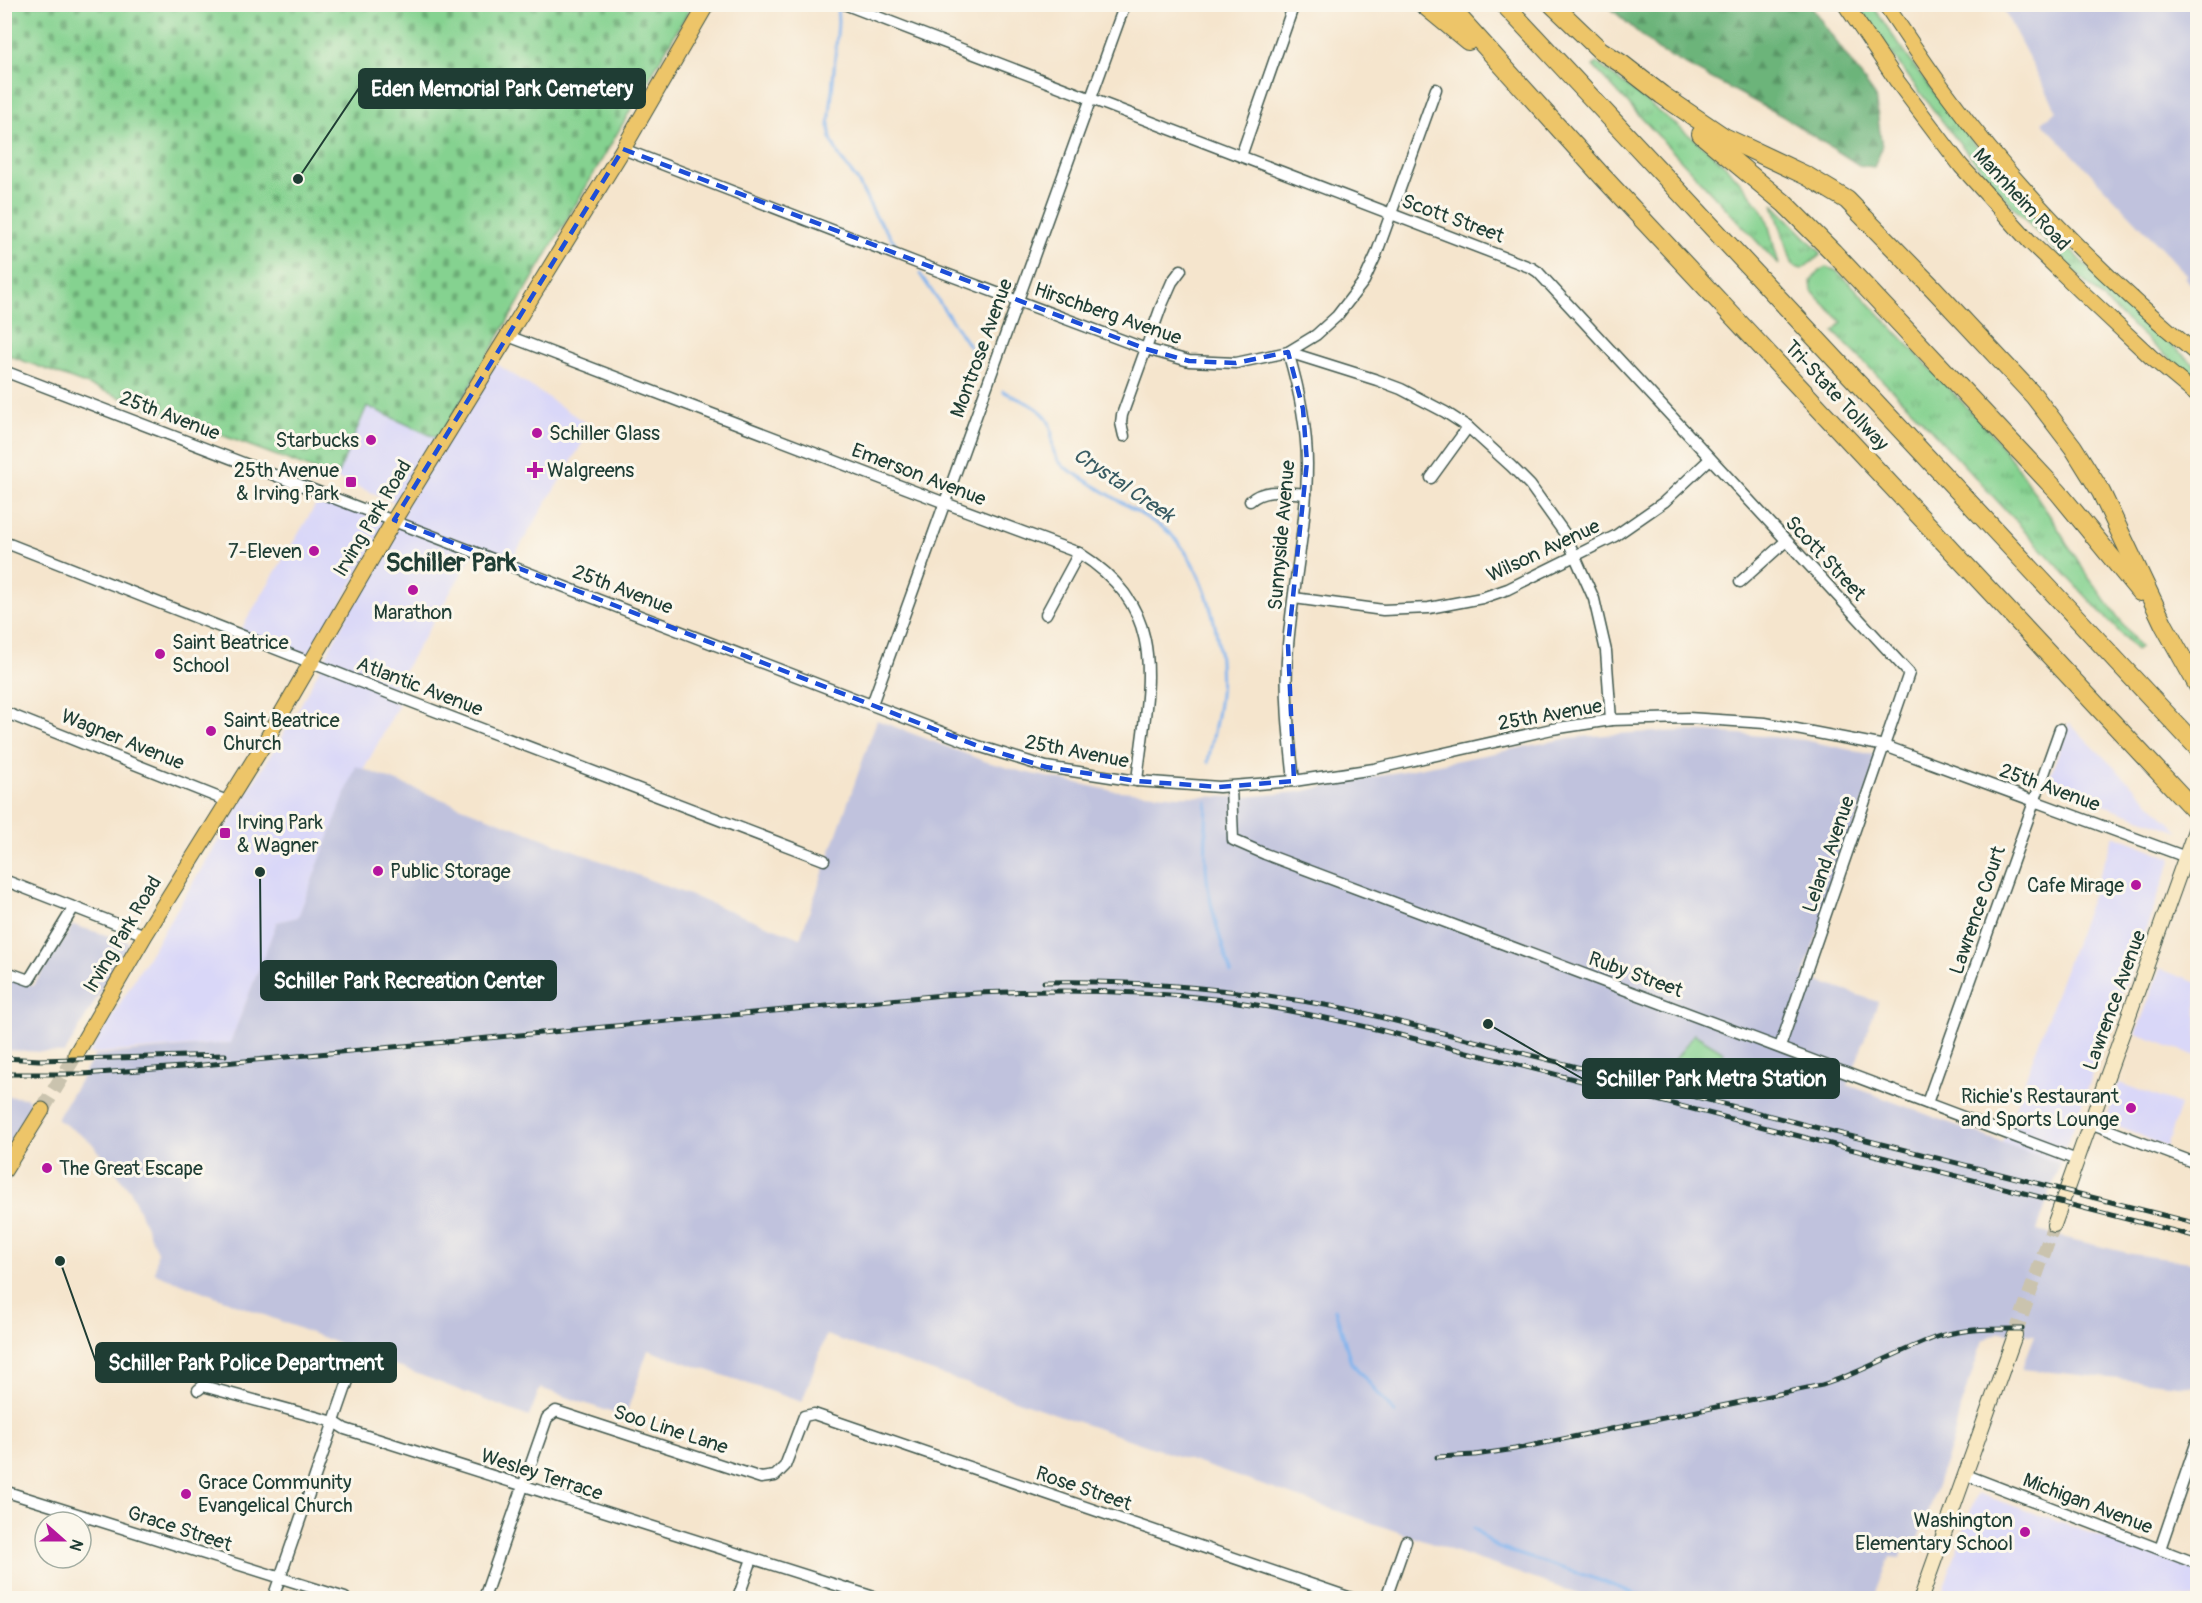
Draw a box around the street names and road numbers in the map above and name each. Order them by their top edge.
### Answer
street label: Mannheim Road [1968,143,2076,256]
street label: Scott Street [1398,188,1508,249]
street label: Montrose Avenue [945,275,1018,421]
street label: Hirschberg Avenue [1031,276,1185,350]
street label: Tri-State Tollway [1779,335,1895,456]
street label: 25th Avenue [116,385,224,446]
street label: Emerson Avenue [848,437,990,512]
street label: Irving Park Road [328,455,417,581]
street label: Sunnyside Avenue [1262,459,1301,611]
street label: Scott Street [1780,511,1872,607]
street label: Wilson Avenue [1483,513,1604,588]
street label: 25th Avenue [569,559,677,620]
street label: Atlantic Avenue [353,651,487,722]
street label: 25th Avenue [1496,693,1604,736]
street label: Wagner Avenue [58,703,188,776]
street label: 25th Avenue [1023,729,1131,774]
street label: 25th Avenue [1996,758,2104,817]
street label: Leland Avenue [1797,793,1860,916]
street label: Lawrence Court [1944,842,2011,978]
street label: Irving Park Road [78,871,167,997]
street label: Lawrence Avenue [2078,926,2151,1074]
street label: Ruby Street [1585,946,1687,1003]
street label: Soo Line Lane [610,1399,731,1460]
street label: Wesley Terrace [478,1443,606,1506]
street label: Rose Street [1033,1460,1136,1517]
street label: Michigan Avenue [2019,1467,2156,1540]
street label: Grace Street [124,1500,236,1557]

